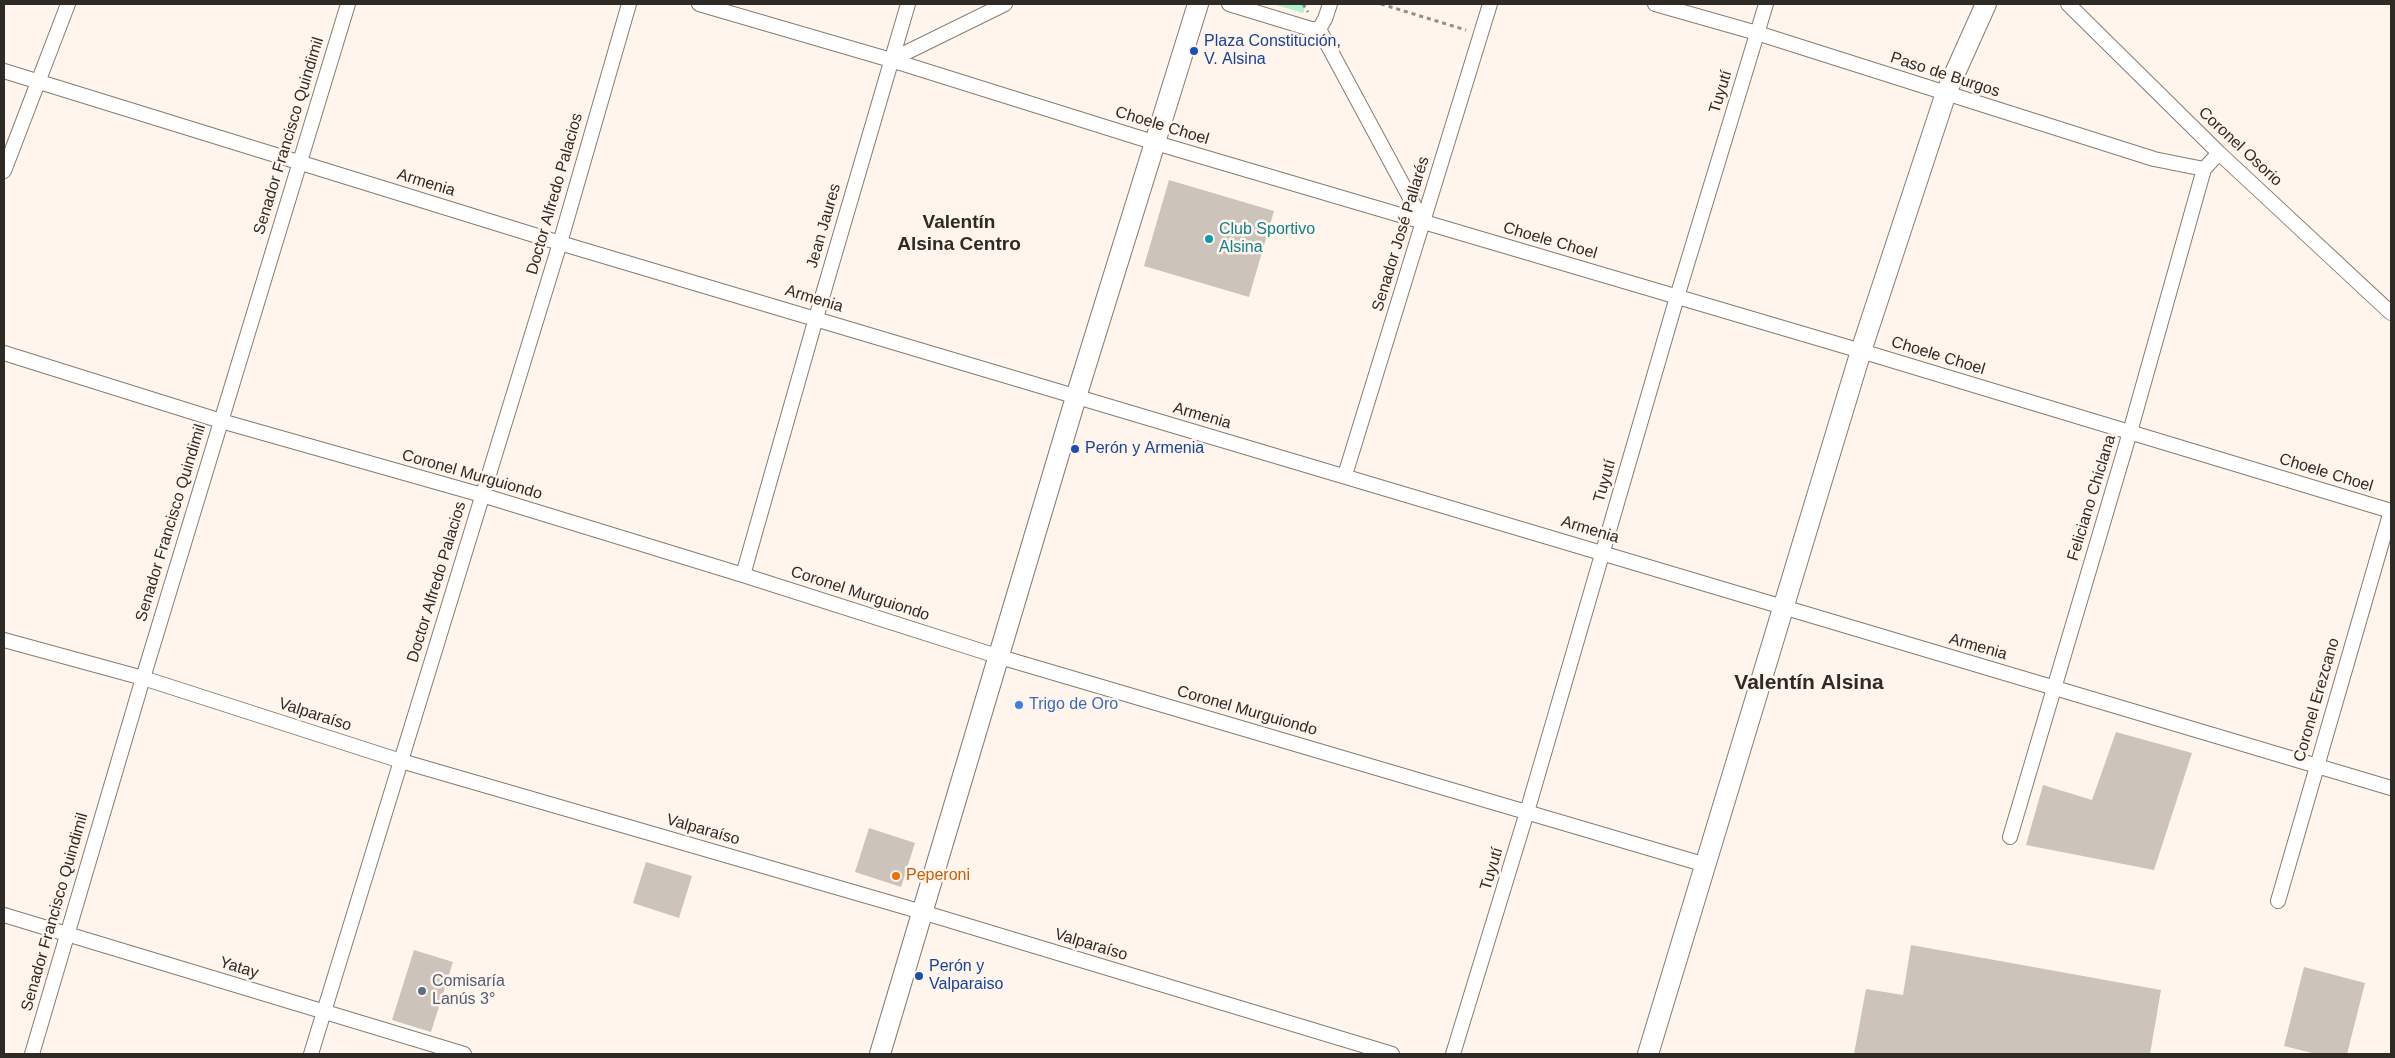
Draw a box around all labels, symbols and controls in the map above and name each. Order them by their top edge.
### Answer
place label: Plaza Constitución, V. Alsina [1204,32,1341,70]
street label: Senador Francisco Quindimil [250,35,328,237]
marker: Plaza Constitución, V. Alsina [1188,45,1200,57]
street label: Paso de Burgos [1888,48,2002,102]
street label: Tuyutí [1705,68,1737,116]
street label: Choele Choel [1113,103,1211,149]
street label: Coronel Osorio [2194,103,2286,191]
street label: Doctor Alfredo Palacios [523,111,587,277]
street label: Senador José Pallarés [1368,154,1434,314]
street label: Armenia [395,165,457,201]
street label: Jean Jaures [803,181,845,271]
district label: Valentín Alsina Centro [897,212,1021,256]
street label: Choele Choel [1501,218,1599,264]
place label: Club Sportivo Alsina [1219,220,1315,258]
marker: Club Sportivo Alsina [1203,233,1215,245]
street label: Armenia [783,281,845,317]
street label: Choele Choel [1889,333,1987,379]
street label: Armenia [1171,399,1233,433]
street label: Senador Francisco Quindimil [132,422,210,624]
street label: Feliciano Chiclana [2064,433,2120,563]
place label: Perón y Armenia [1085,439,1204,459]
marker: Perón y Armenia [1069,443,1081,455]
street label: Coronel Murguiondo [400,446,544,504]
street label: Choele Choel [2277,450,2375,496]
street label: Tuyutí [1590,457,1620,505]
street label: Doctor Alfredo Palacios [403,499,471,665]
street label: Armenia [1559,512,1621,548]
street label: Coronel Murguiondo [788,562,932,626]
street label: Armenia [1947,630,2009,664]
street label: Coronel Erezcano [2290,636,2344,764]
district label: Valentín Alsina [1734,670,1884,696]
street label: Coronel Murguiondo [1175,682,1319,740]
street label: Valparaíso [276,694,354,736]
place label: Trigo de Oro [1029,695,1118,715]
marker: Trigo de Oro [1013,699,1025,711]
street label: Valparaíso [664,810,742,850]
street label: Senador Francisco Quindimil [17,811,93,1013]
street label: Tuyutí [1476,845,1508,893]
place label: Peperoni [906,866,970,886]
marker: Peperoni [890,870,902,882]
street label: Valparaíso [1052,925,1130,965]
street label: Yatay [217,953,261,983]
place label: Perón y Valparaiso [929,957,1003,995]
marker: Perón y Valparaiso [913,970,925,982]
place label: Comisaría Lanús 3° [432,972,505,1010]
marker: Comisaría Lanús 3° [416,985,428,997]

